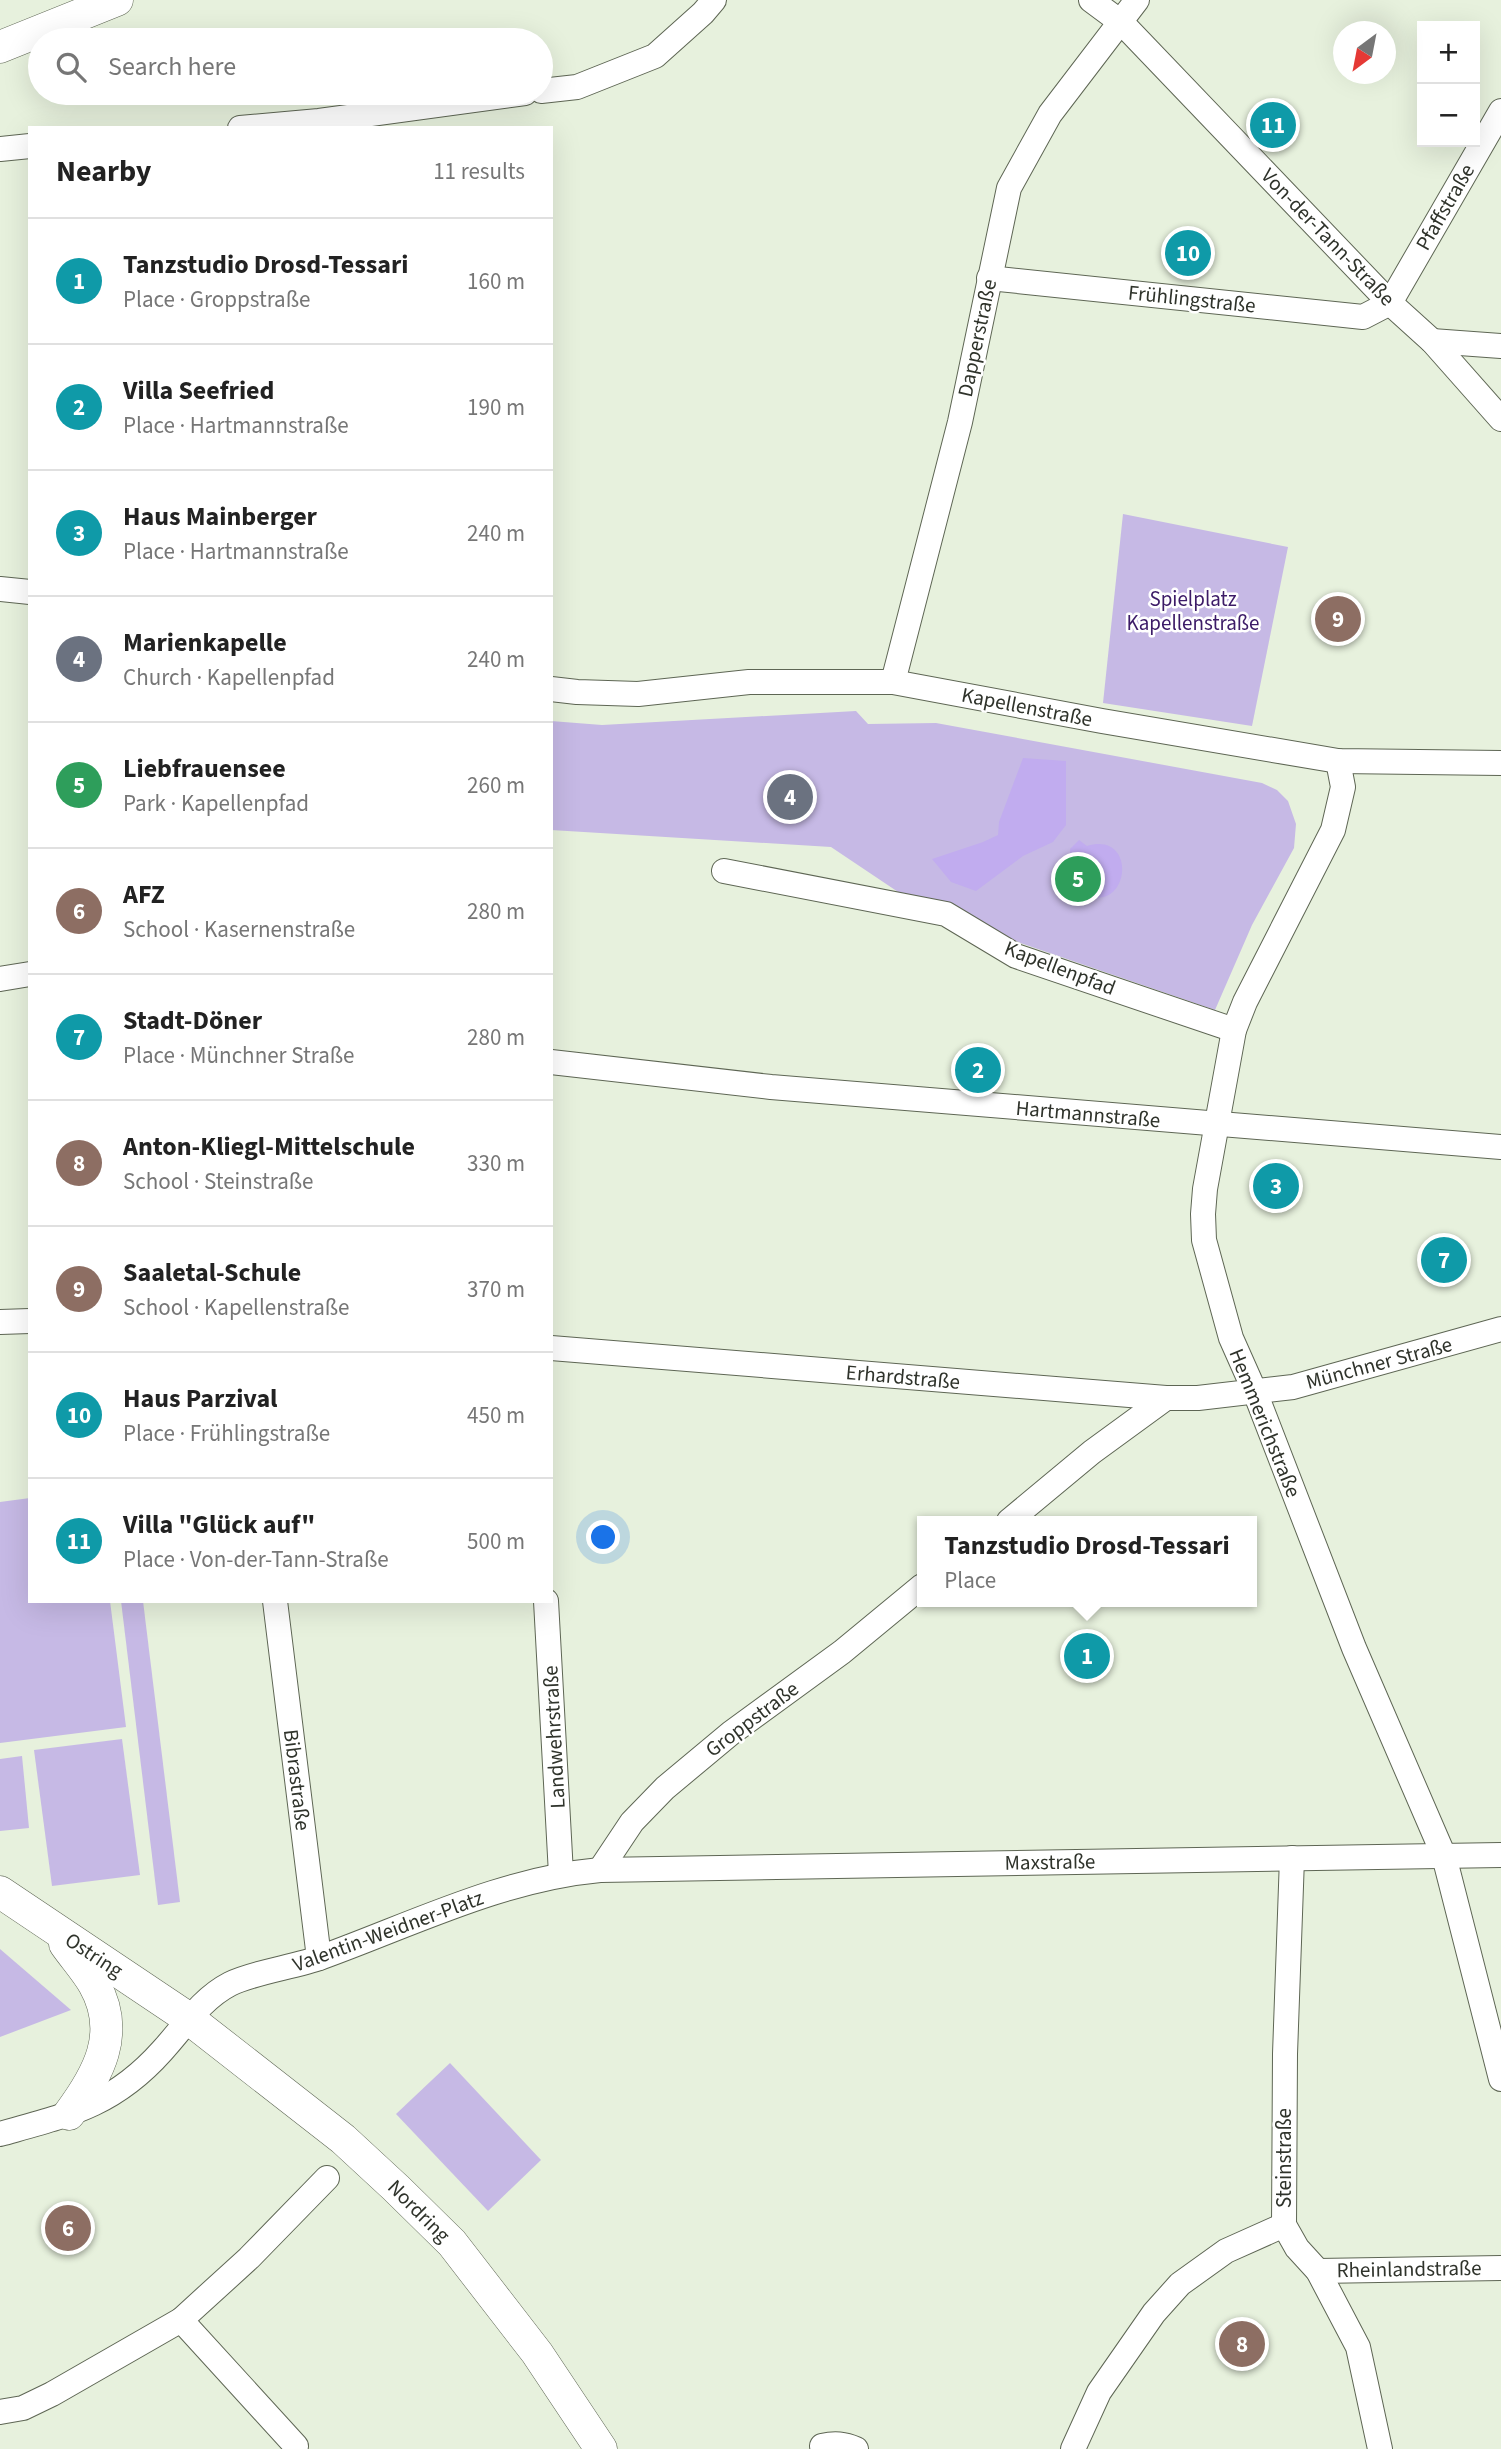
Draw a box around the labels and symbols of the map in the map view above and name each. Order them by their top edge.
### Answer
north arrow [1333,21,1396,84]
pin: 11 [1250,99,1296,151]
street label: Pfaffstraße [1408,158,1482,256]
street label: Von-der-Tann-Straße [1254,161,1402,313]
pin: 10 [1165,227,1211,279]
street label: Dapperstraße [950,276,1004,400]
street label: Frühlingstraße [1127,277,1257,321]
park label: Spielplatz Kapellenstraße [1127,584,1259,638]
pin: 9 [1315,593,1361,645]
street label: Kapellenstraße [959,680,1095,734]
pin: 4 [767,771,813,823]
pin: 5 [1055,853,1101,905]
street label: Kapellenpfad [1000,933,1120,1003]
pin: 2 [955,1044,1001,1096]
street label: Hartmannstraße [1014,1093,1162,1135]
pin: 3 [1253,1160,1299,1212]
pin: 7 [1421,1234,1467,1286]
street label: Münchner Straße [1303,1329,1455,1397]
street label: Hemmerichstraße [1221,1344,1309,1502]
street label: Erhardstraße [845,1357,961,1397]
your location [586,1520,620,1554]
pin: 1 [1064,1630,1110,1682]
street label: Landwehrstraße [535,1665,573,1809]
street label: Groppstraße [699,1674,805,1764]
street label: Bibrastraße [276,1728,318,1832]
street label: Maxstraße [1004,1846,1096,1878]
street label: Valentin-Weidner-Platz [289,1883,488,1979]
street label: Ostring [59,1925,129,1985]
street label: Steinstraße [1269,2108,1299,2208]
street label: Nordring [381,2173,458,2250]
pin: 6 [45,2202,91,2254]
street label: Rheinlandstraße [1336,2253,1482,2285]
pin: 8 [1219,2318,1265,2370]

